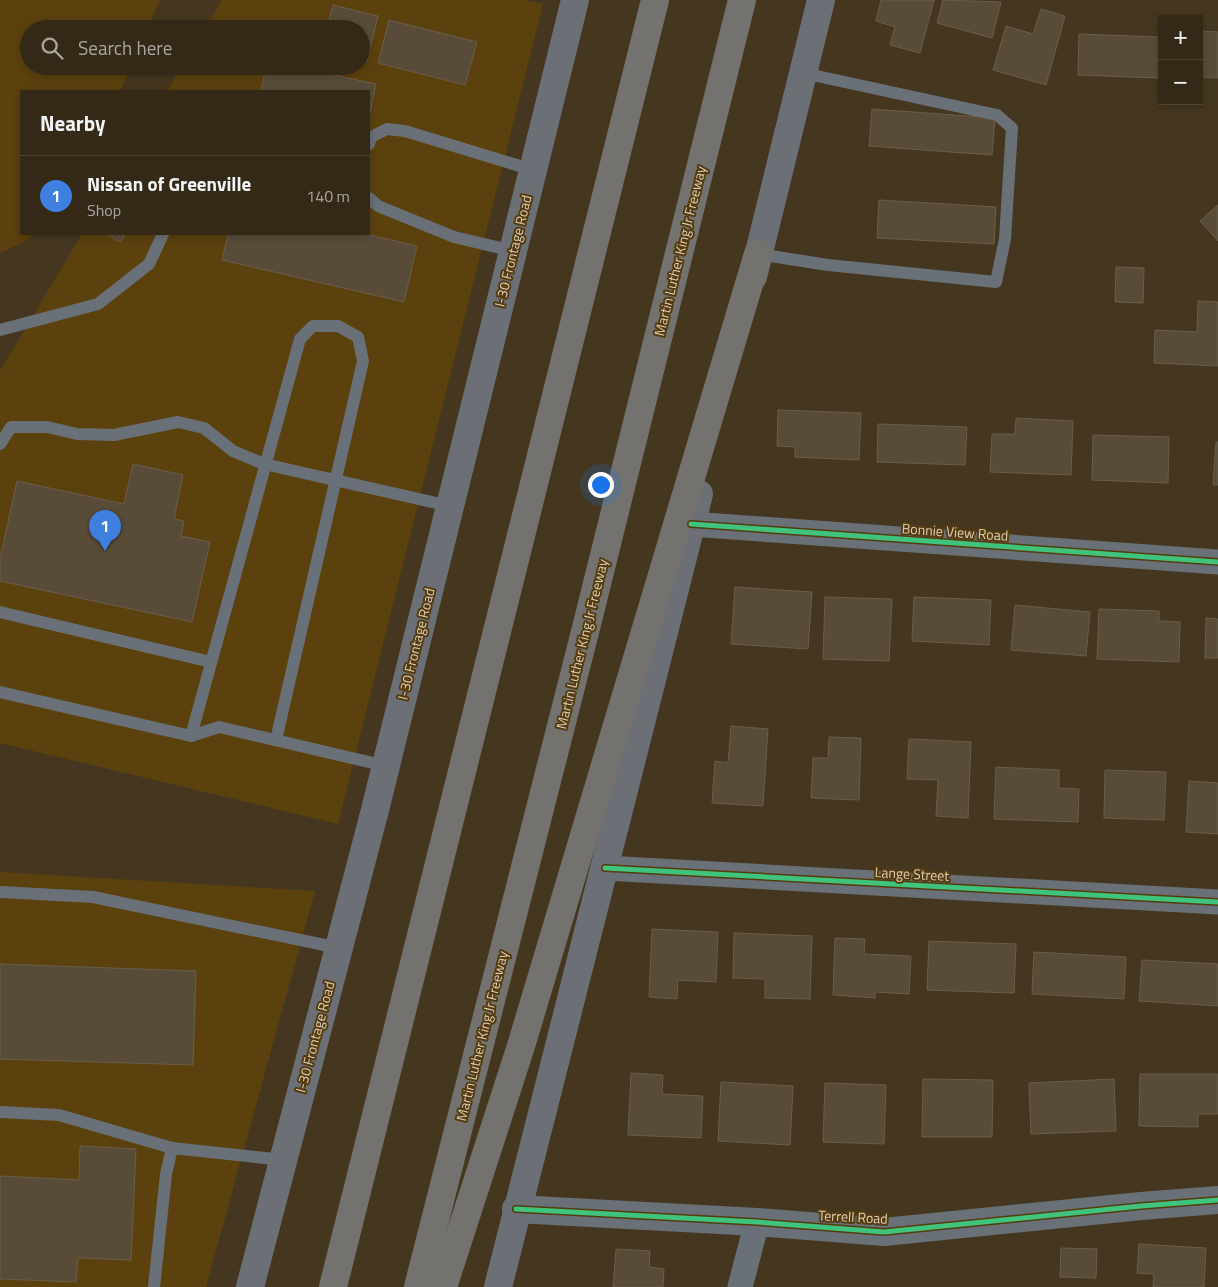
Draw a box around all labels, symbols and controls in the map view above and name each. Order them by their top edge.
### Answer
map controls [1158,15,1203,105]
button: + [1158,15,1203,60]
search box [20,20,370,75]
text: Search here [78,33,172,62]
icon: search [38,34,66,62]
button: − [1158,60,1203,105]
text: Nearby [40,107,105,139]
street label: Martin Luther King Jr Freeway [648,163,711,338]
text: Nissan of Greenville [87,169,251,198]
text: 1 [52,184,60,208]
text: 140 m [306,184,350,208]
street label: I-30 Frontage Road [488,193,537,309]
text: Shop [87,198,121,222]
your location [588,472,614,498]
pin: 1 [89,510,121,551]
street label: Bonnie View Road [901,517,1009,546]
street label: Martin Luther King Jr Freeway [550,556,613,731]
street label: I-30 Frontage Road [391,586,440,702]
street label: Lange Street [874,861,950,886]
street label: Martin Luther King Jr Freeway [450,948,513,1123]
street label: I-30 Frontage Road [290,979,339,1095]
street label: Terrell Road [818,1204,888,1229]

